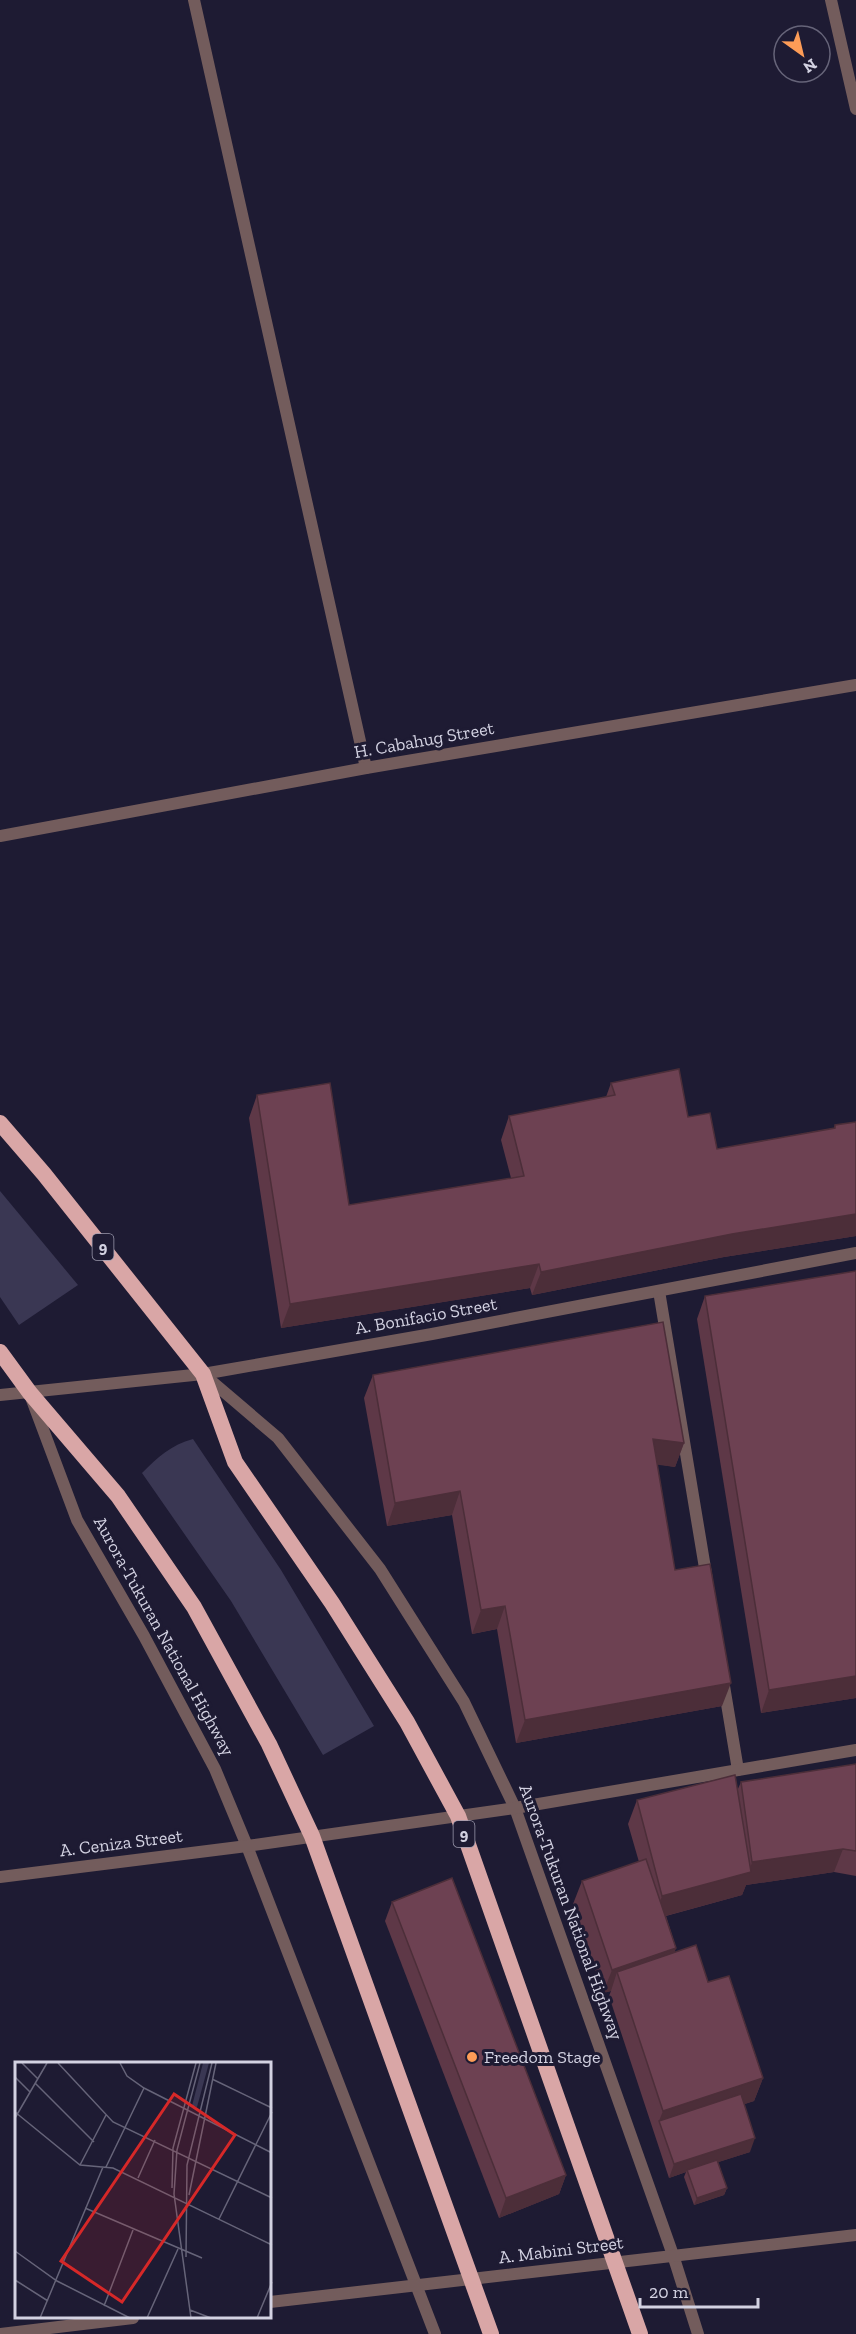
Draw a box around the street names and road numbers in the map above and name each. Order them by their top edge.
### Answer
street label: H. Cabahug Street [352,717,496,763]
road number: 9 [92,1234,114,1260]
street label: A. Bonifacio Street [353,1293,499,1339]
street label: Aurora-Tukuran National Highway [89,1512,240,1760]
street label: Aurora-Tukuran National Highway [514,1781,628,2044]
road number: 9 [454,1821,474,1847]
street label: A. Ceniza Street [58,1825,184,1861]
street label: A. Mabini Street [497,2231,625,2269]

